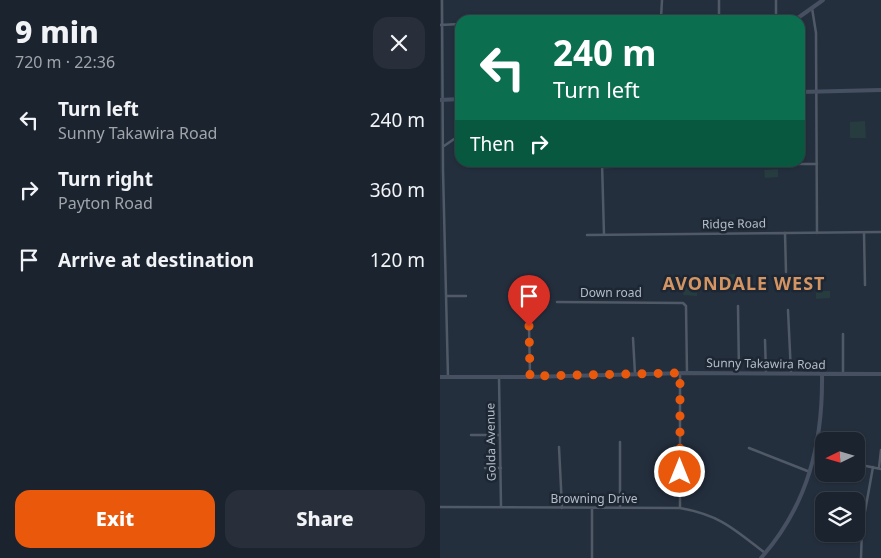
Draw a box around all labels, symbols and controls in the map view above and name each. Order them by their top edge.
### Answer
text: 9 min [15,11,99,52]
button: close [373,17,425,69]
text: 240 m [553,29,656,76]
icon: left [470,35,535,100]
text: 720 m · 22:36 [15,51,115,73]
text: Turn left [553,74,640,104]
text: Turn left [58,96,139,122]
icon: left [15,106,43,134]
text: 240 m [370,107,425,133]
text: Sunny Takawira Road [58,122,217,144]
icon: right [525,130,553,158]
text: Then [470,131,515,157]
text: Turn right [58,166,153,192]
icon: right [15,176,43,204]
text: 360 m [370,177,425,203]
text: Payton Road [58,192,153,214]
street label: Ridge Road [702,214,766,233]
icon: arrive [15,246,43,274]
text: Arrive at destination [58,247,254,273]
text: 120 m [370,247,425,273]
district label: AVONDALE WEST [662,271,826,295]
pin [508,275,550,326]
icon: arrive [515,282,543,310]
street label: Down road [580,284,642,301]
street label: Sunny Takawira Road [706,354,826,373]
street label: Golda Avenue [481,402,500,481]
north arrow [815,432,865,482]
map controls [815,432,865,542]
position arrow [653,445,705,497]
button: Exit [15,490,215,548]
button: Share [225,490,425,548]
street label: Browning Drive [550,490,638,507]
button: layers [815,492,865,542]

